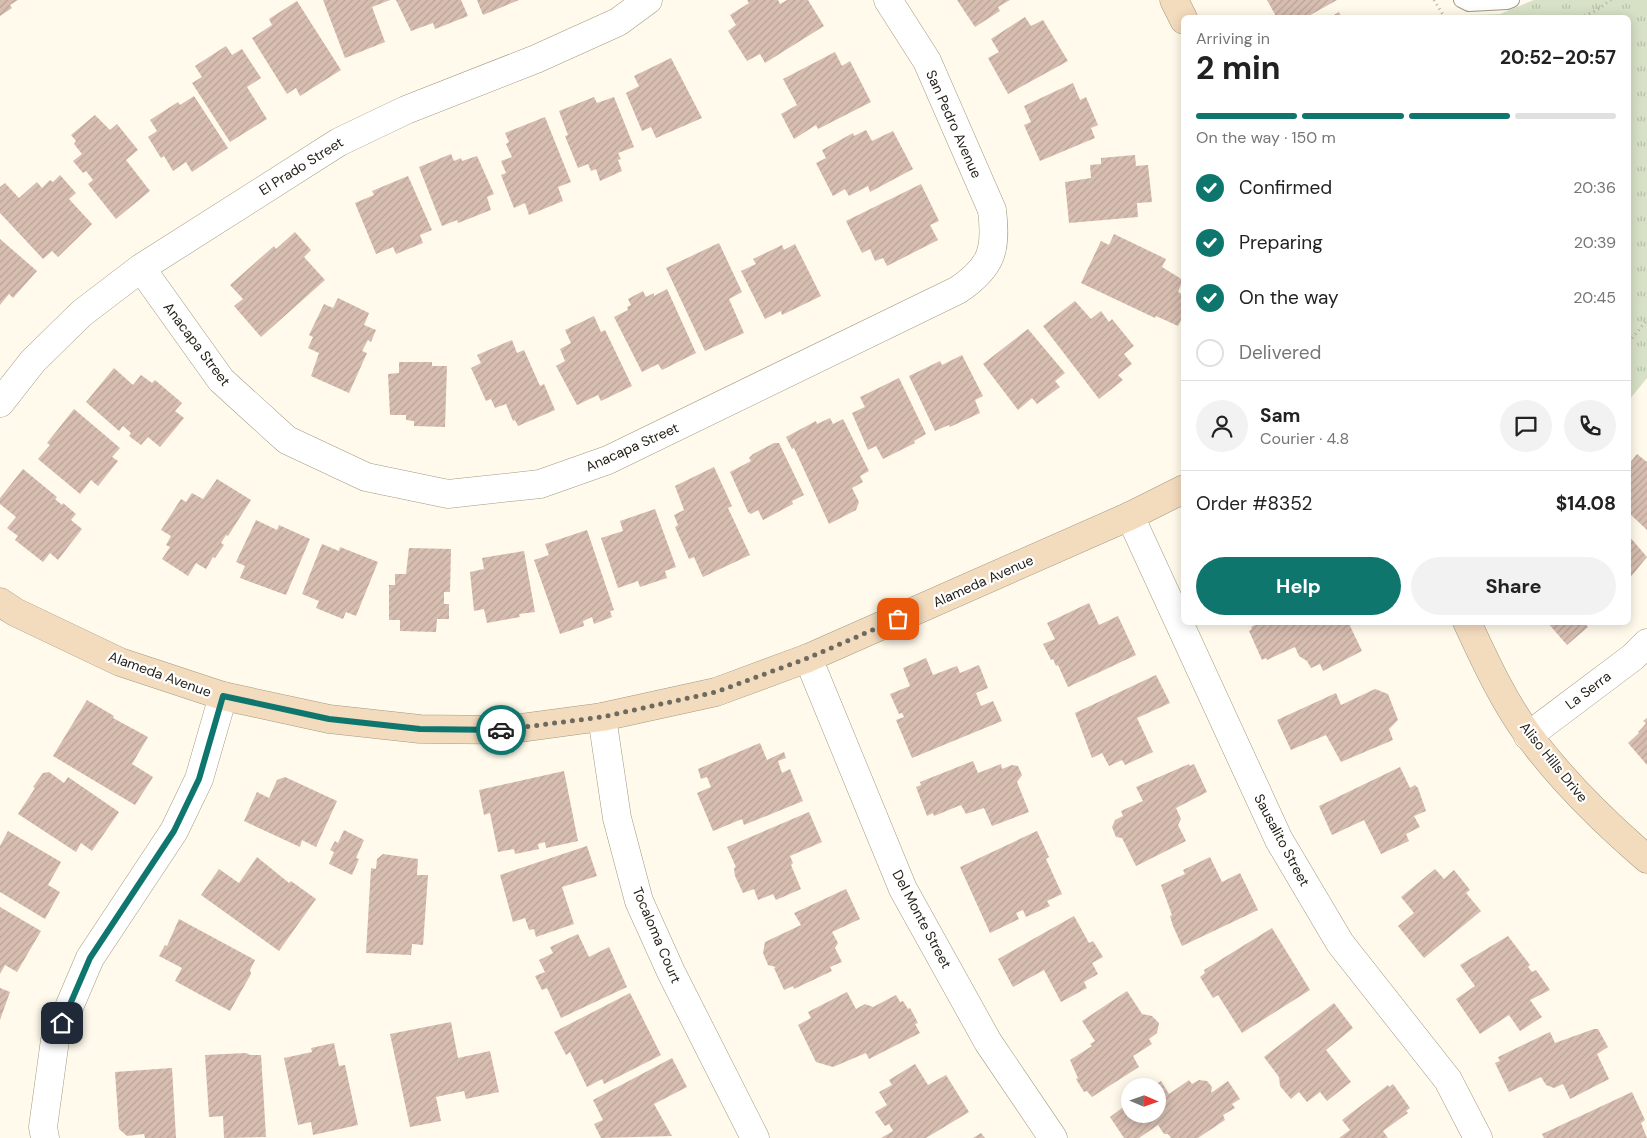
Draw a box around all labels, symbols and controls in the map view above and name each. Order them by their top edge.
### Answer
text: Arriving in [1196,28,1270,49]
text: 20:52–20:57 [1500,45,1616,70]
text: 2 min [1196,47,1281,89]
street label: San Pedro Avenue [922,67,986,181]
text: On the way · 150 m [1196,127,1336,148]
street label: El Prado Street [255,133,347,199]
icon: check [1196,174,1224,202]
text: Confirmed [1239,175,1332,200]
text: 20:36 [1573,177,1616,198]
icon: check [1196,229,1224,257]
text: Preparing [1239,230,1323,255]
text: 20:39 [1574,232,1616,253]
icon: check [1196,284,1224,312]
text: On the way [1239,285,1339,310]
text: 20:45 [1573,287,1616,308]
street label: Anacapa Street [160,299,234,389]
text: Delivered [1239,340,1321,365]
button: person [1196,400,1248,452]
button: chat [1500,400,1552,452]
button: phone [1564,400,1616,452]
text: Sam [1260,403,1301,428]
street label: Anacapa Street [582,418,682,476]
text: Courier · 4.8 [1260,428,1349,449]
text: Order #8352 [1196,491,1312,516]
text: $14.08 [1556,491,1616,516]
street label: Alameda Avenue [930,551,1036,611]
button: Help [1196,557,1401,615]
button: Share [1411,557,1616,615]
pin [877,598,919,640]
icon: bag [884,605,912,633]
street label: Alameda Avenue [106,647,214,701]
street label: La Serra [1562,667,1614,713]
courier [476,705,526,755]
icon: car [487,716,515,744]
street label: Aliso Hills Drive [1516,718,1592,806]
street label: Sausalito Street [1250,791,1314,889]
street label: Del Monte Street [888,867,956,971]
street label: Tocaloma Court [629,884,685,986]
pin [41,1002,83,1044]
icon: home [48,1009,76,1037]
north arrow [1121,1078,1166,1122]
map controls [1121,1078,1166,1123]

